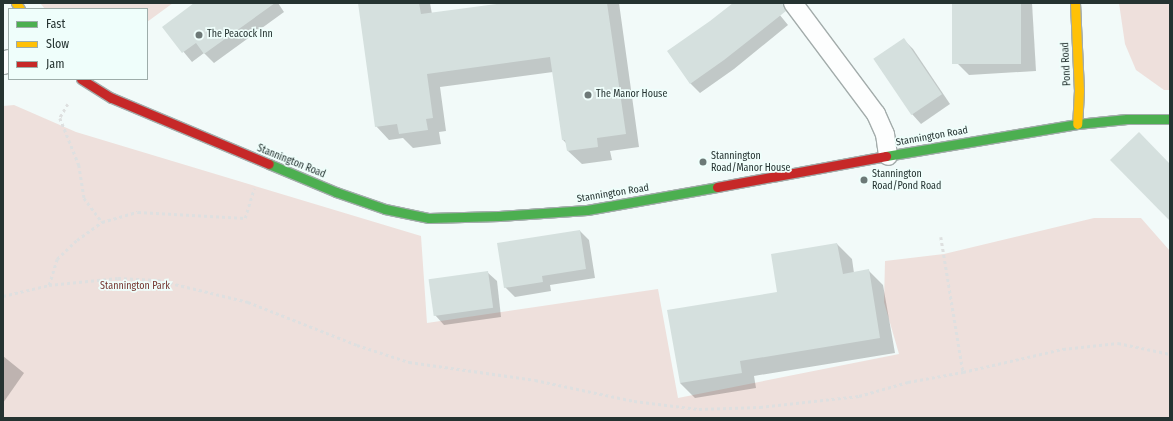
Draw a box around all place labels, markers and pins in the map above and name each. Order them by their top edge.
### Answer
place label: The Peacock Inn [207,29,273,41]
marker: The Peacock Inn [194,30,204,40]
place label: The Manor House [596,89,667,101]
marker: The Manor House [583,90,593,100]
place label: Stannington Road/Manor House [711,150,791,174]
marker: Stannington Road/Manor House [698,157,708,167]
place label: Stannington Road/Pond Road [872,168,941,192]
marker: Stannington Road/Pond Road [859,175,869,185]

